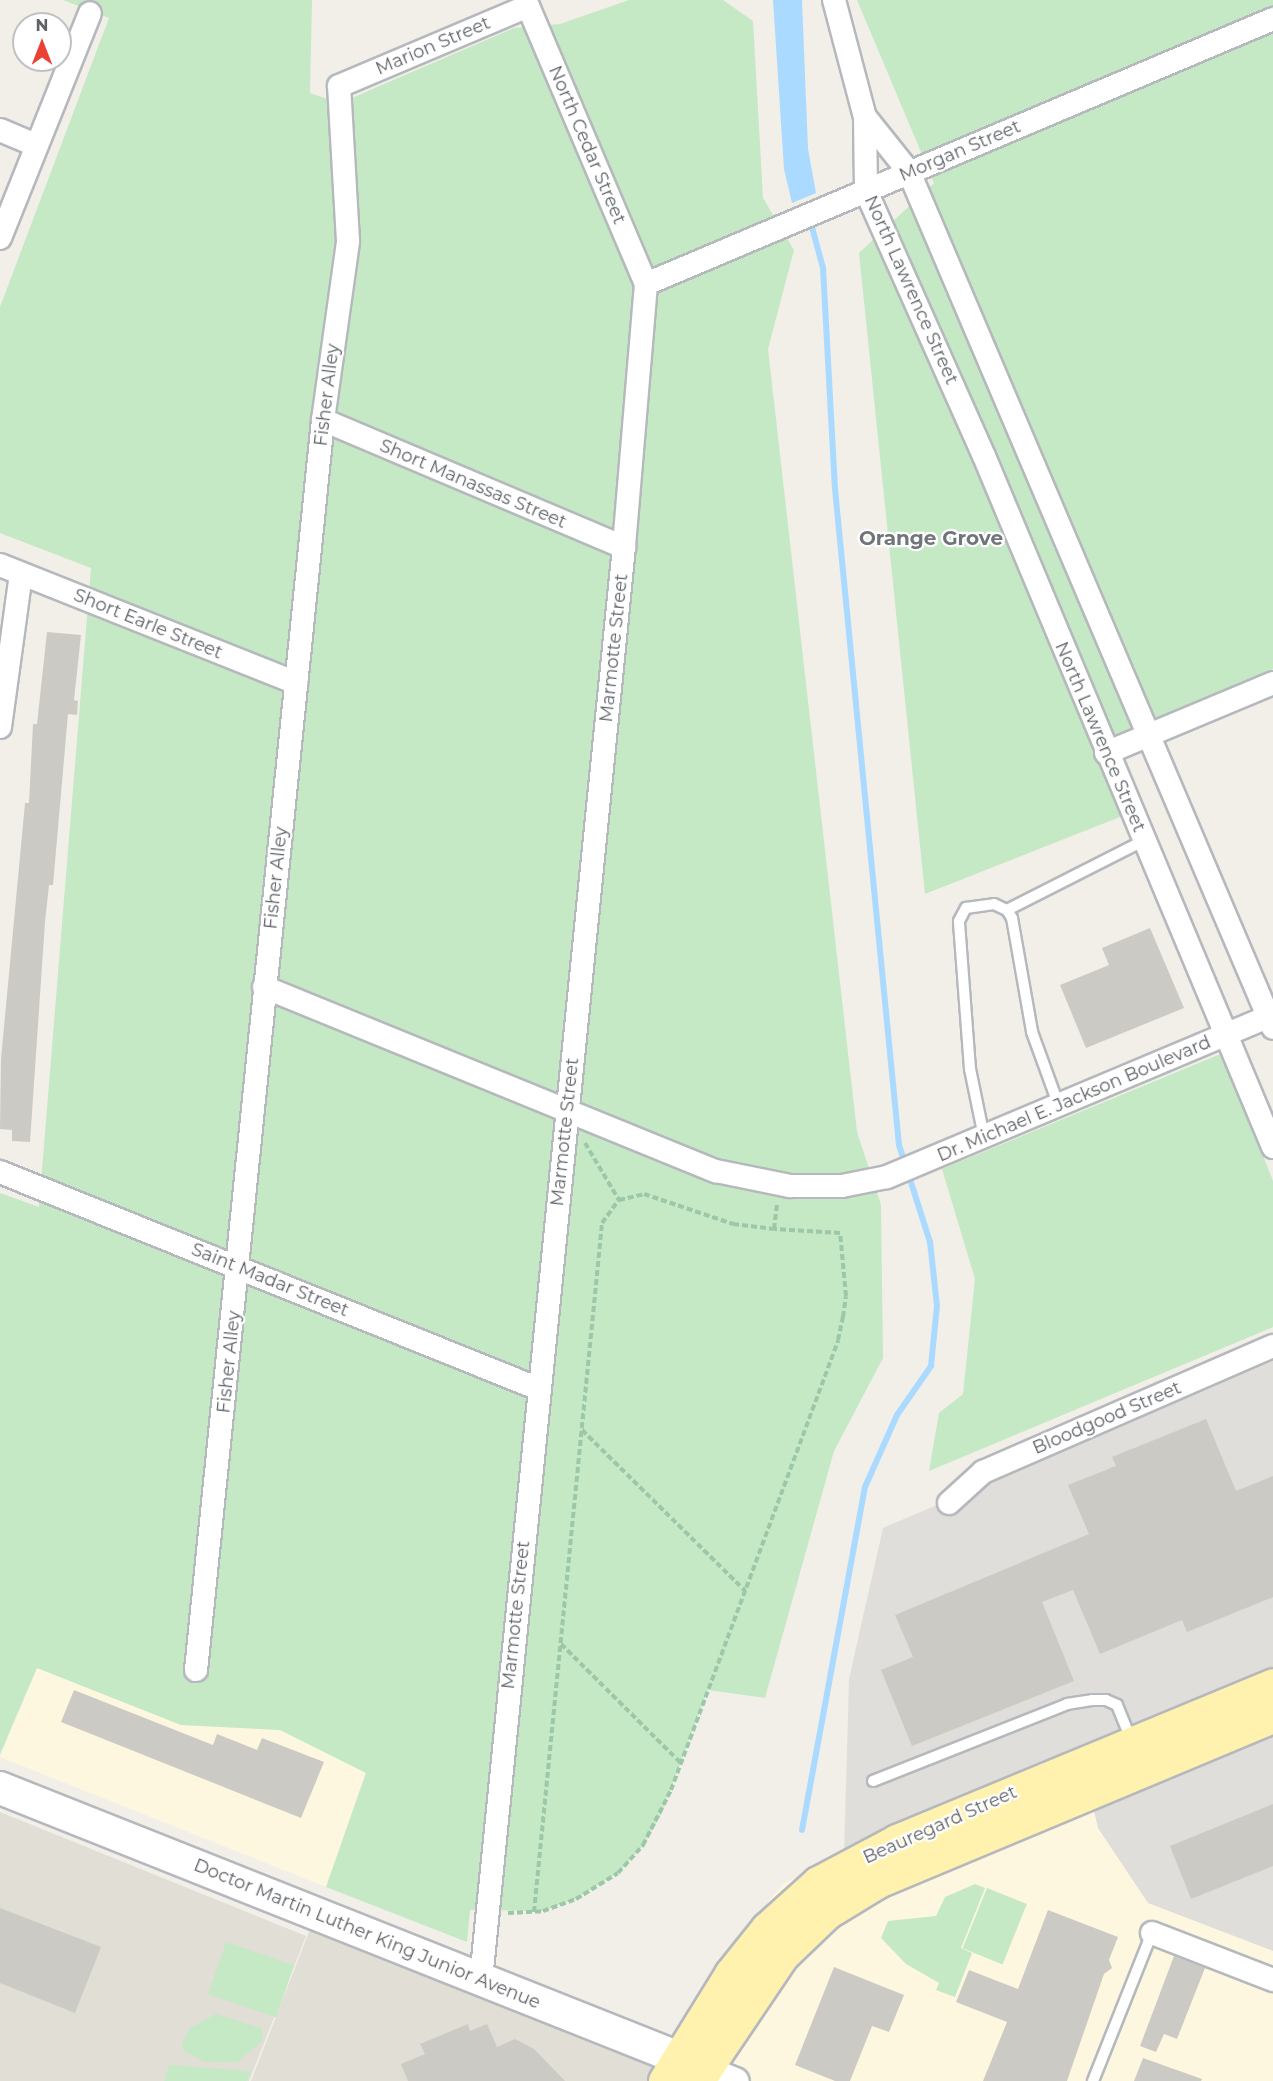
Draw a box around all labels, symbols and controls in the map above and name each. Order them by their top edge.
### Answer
north arrow [12,12,72,72]
street label: Marion Street [372,12,494,80]
text: N [36,16,48,35]
street label: North Cedar Street [544,63,630,227]
street label: Morgan Street [896,116,1024,186]
street label: North Lawrence Street [860,192,962,388]
street label: Fisher Alley [310,343,344,447]
street label: Short Manassas Street [376,435,570,533]
district label: Orange Grove [859,526,1003,550]
street label: Marmotte Street [595,573,633,723]
street label: Short Earle Street [70,584,226,664]
street label: North Lawrence Street [1050,639,1150,835]
street label: Fisher Alley [260,826,292,930]
street label: Dr. Michael E. Jackson Boulevard [934,1031,1214,1167]
street label: Marmotte Street [546,1057,584,1207]
street label: Saint Madar Street [188,1239,352,1321]
street label: Fisher Alley [213,1310,245,1414]
street label: Bloodgood Street [1029,1377,1185,1459]
street label: Marmotte Street [497,1540,535,1690]
street label: Beauregard Street [860,1781,1020,1869]
street label: Doctor Martin Luther King Junior Avenue [191,1854,543,2014]

